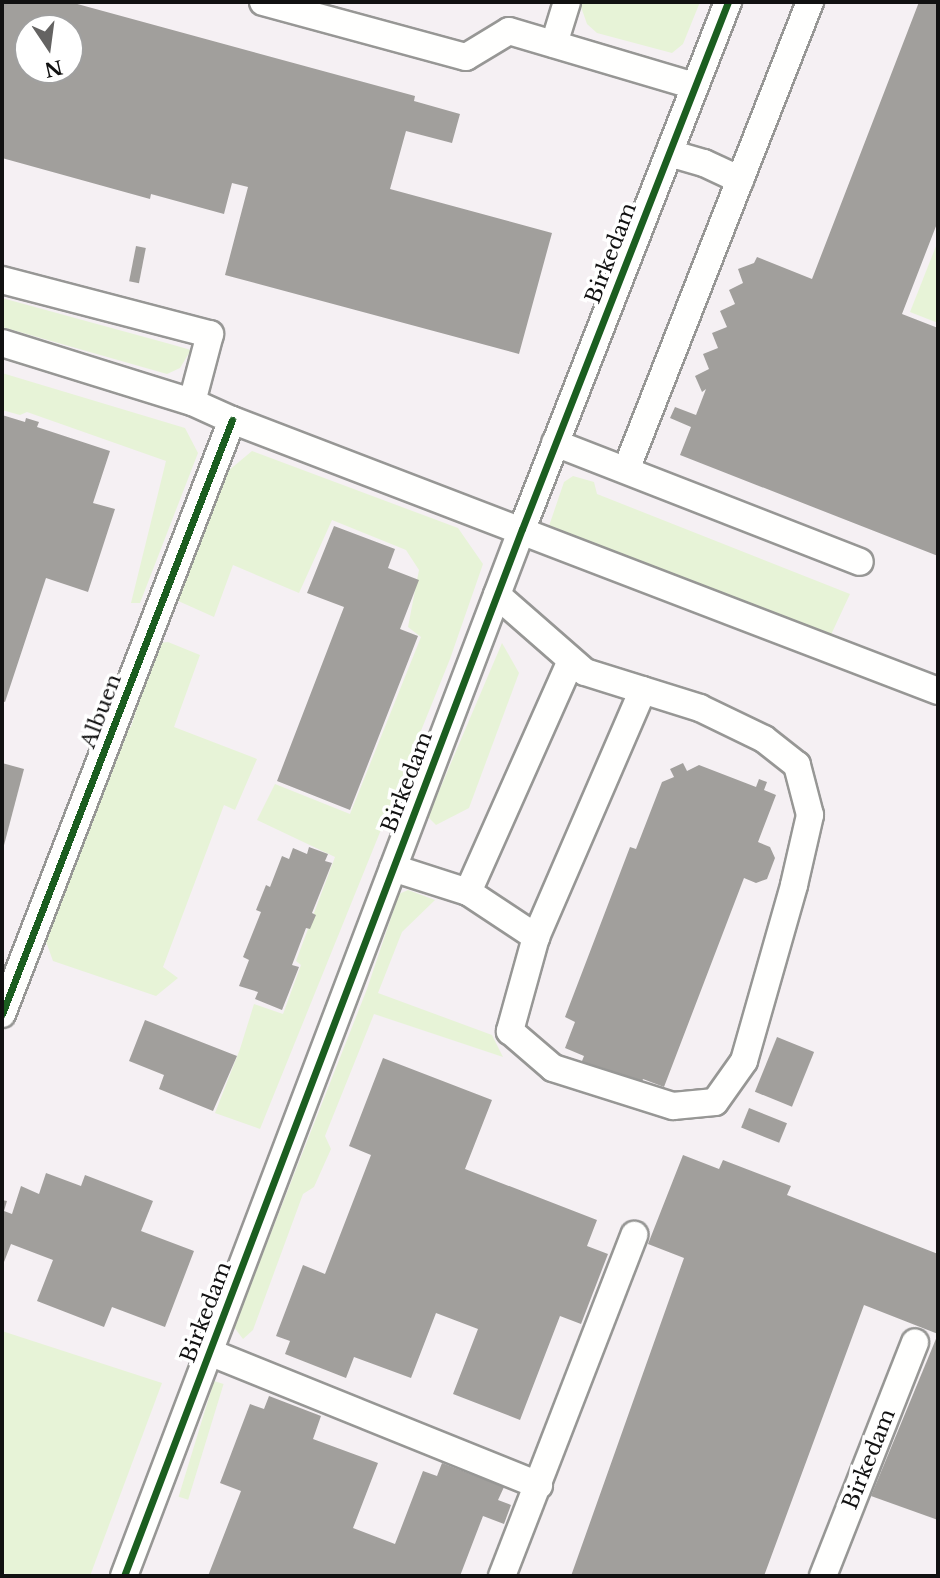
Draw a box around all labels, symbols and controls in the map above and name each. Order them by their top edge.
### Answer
north arrow [14,14,84,84]
text: N [42,55,65,81]
street label: Birkedam [580,199,642,307]
street label: Albuen [75,670,127,752]
street label: Birkedam [376,728,438,836]
street label: Birkedam [175,1258,237,1366]
street label: Birkedam [837,1405,901,1513]

